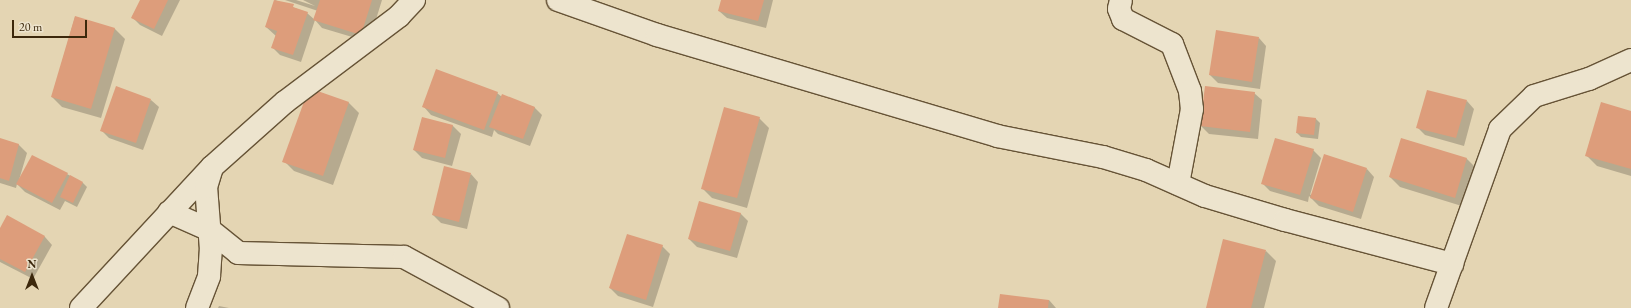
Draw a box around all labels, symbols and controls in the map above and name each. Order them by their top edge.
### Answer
scale bar [14,12,89,38]
text: 20 m [19,19,42,35]
north arrow [12,256,52,296]
text: N [28,257,36,271]

